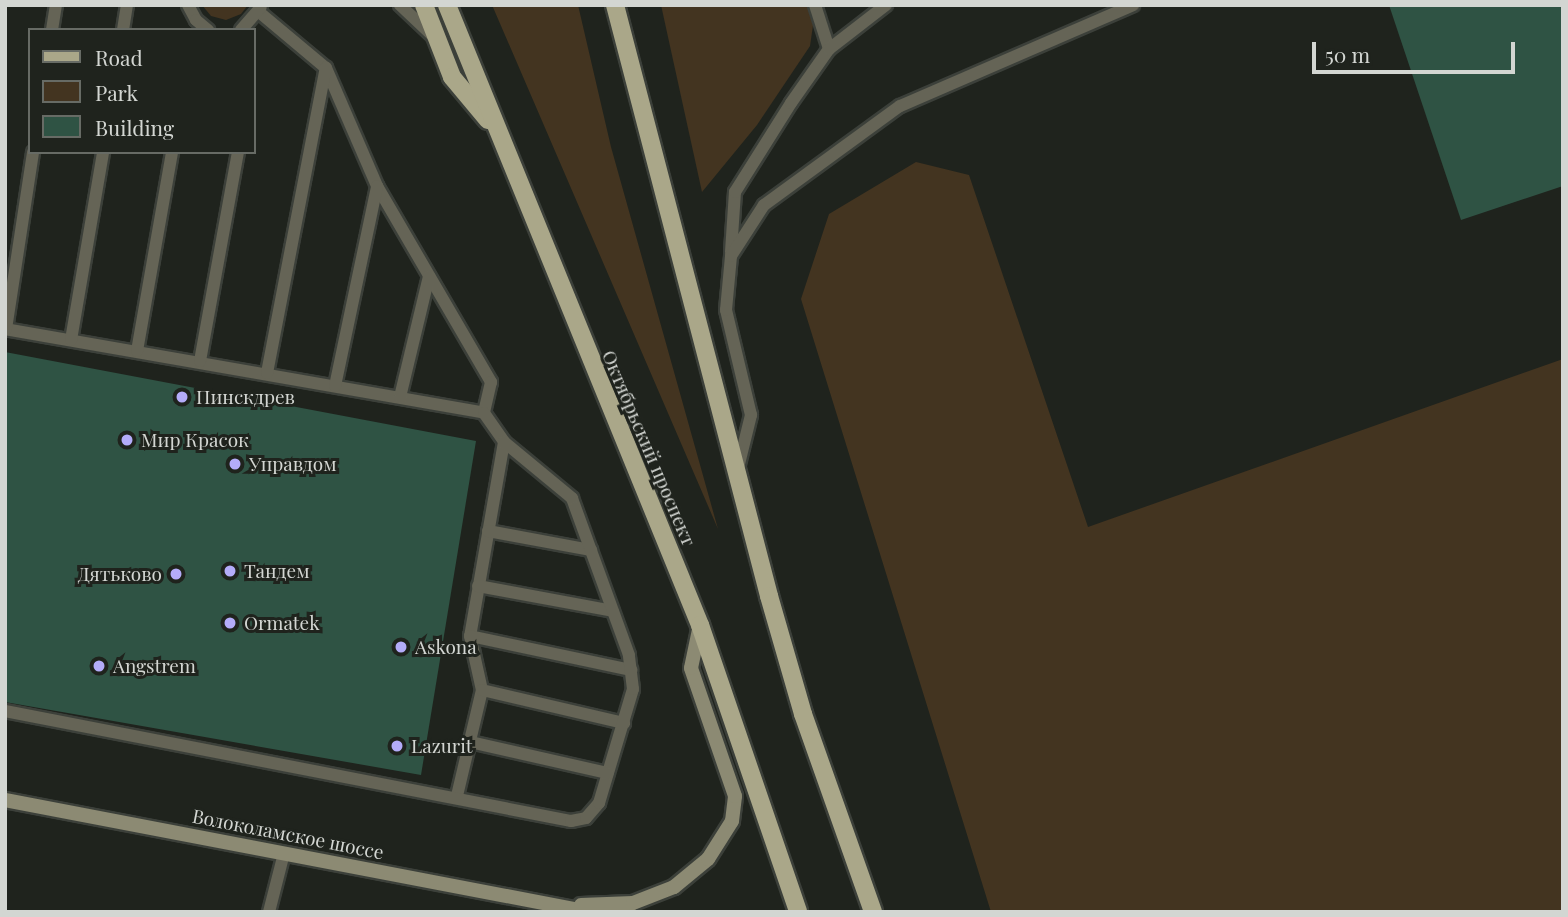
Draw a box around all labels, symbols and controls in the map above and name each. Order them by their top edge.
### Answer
legend [28,28,256,154]
scale bar [1316,28,1519,72]
text: 50 m [1325,40,1370,68]
text: Road [95,43,143,71]
text: Park [95,78,138,106]
text: Building [95,113,174,141]
street label: Октябрьский проспект [597,347,701,549]
place label: Пинскдрев [196,386,295,408]
marker: Пинскдрев [174,389,190,405]
place label: Мир Красок [141,429,249,451]
marker: Мир Красок [119,432,135,448]
place label: Управдом [249,453,337,475]
marker: Управдом [227,456,243,472]
place label: Тандем [244,560,310,582]
place label: Дятьково [78,563,162,585]
marker: Тандем [222,563,238,579]
marker: Дятьково [168,566,184,582]
place label: Ormatek [244,612,320,634]
marker: Ormatek [222,615,238,631]
place label: Askona [415,636,477,658]
marker: Askona [393,639,409,655]
place label: Angstrem [113,655,196,677]
marker: Angstrem [91,658,107,674]
place label: Lazurit [411,735,472,757]
marker: Lazurit [389,738,405,754]
street label: Волоколамское шоссе [190,804,386,864]

